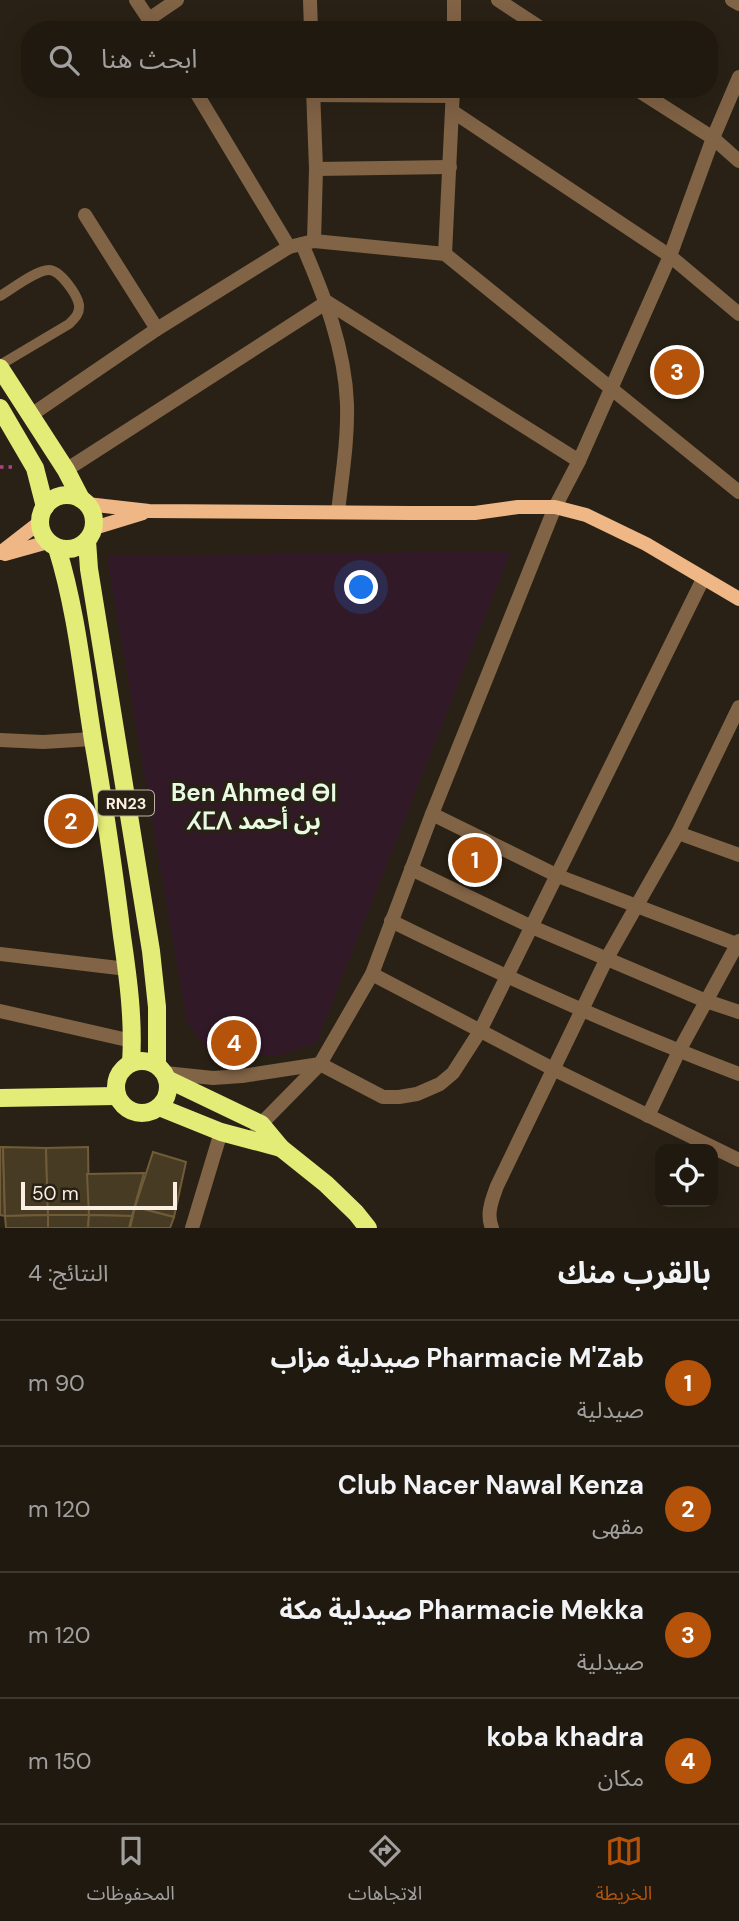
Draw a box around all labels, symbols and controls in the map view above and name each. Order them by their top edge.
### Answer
search box [21,21,718,98]
icon: search [45,41,83,79]
text: ابحث هنا [101,42,198,76]
pin: 3 [654,346,700,398]
your location [344,570,378,604]
district label: Ben Ahmed ⴱⵏ ⵃⵎⴷ بن أحمد [171,777,337,836]
road number: RN23 [98,790,154,816]
pin: 2 [48,795,94,847]
pin: 1 [452,834,498,886]
pin: 4 [211,1017,257,1069]
map controls [655,1144,718,1207]
button: locate [655,1144,718,1207]
scale bar [21,1179,177,1211]
text: 50 m [32,1181,79,1206]
text: بالقرب منك [558,1253,711,1292]
text: النتائج: 4 [28,1258,108,1288]
text: Pharmacie M'Zab صيدلية مزاب [271,1341,644,1375]
text: 90 m [28,1368,85,1398]
text: 1 [684,1368,692,1398]
text: صيدلية [577,1395,644,1425]
text: Club Nacer Nawal Kenza [338,1468,644,1502]
text: 120 m [28,1494,91,1524]
text: 2 [681,1494,695,1524]
text: مقهى [592,1511,644,1541]
text: Pharmacie Mekka صيدلية مكة [280,1593,644,1627]
text: 120 m [28,1620,91,1650]
text: 3 [681,1620,695,1650]
text: صيدلية [577,1647,644,1677]
text: koba khadra [487,1720,644,1754]
text: 150 m [28,1746,92,1776]
text: 4 [681,1746,695,1776]
text: مكان [598,1763,644,1793]
tab: المحفوظات [87,1832,175,1914]
tab: الاتجاهات [348,1832,422,1914]
tab: الخريطة [595,1832,652,1914]

